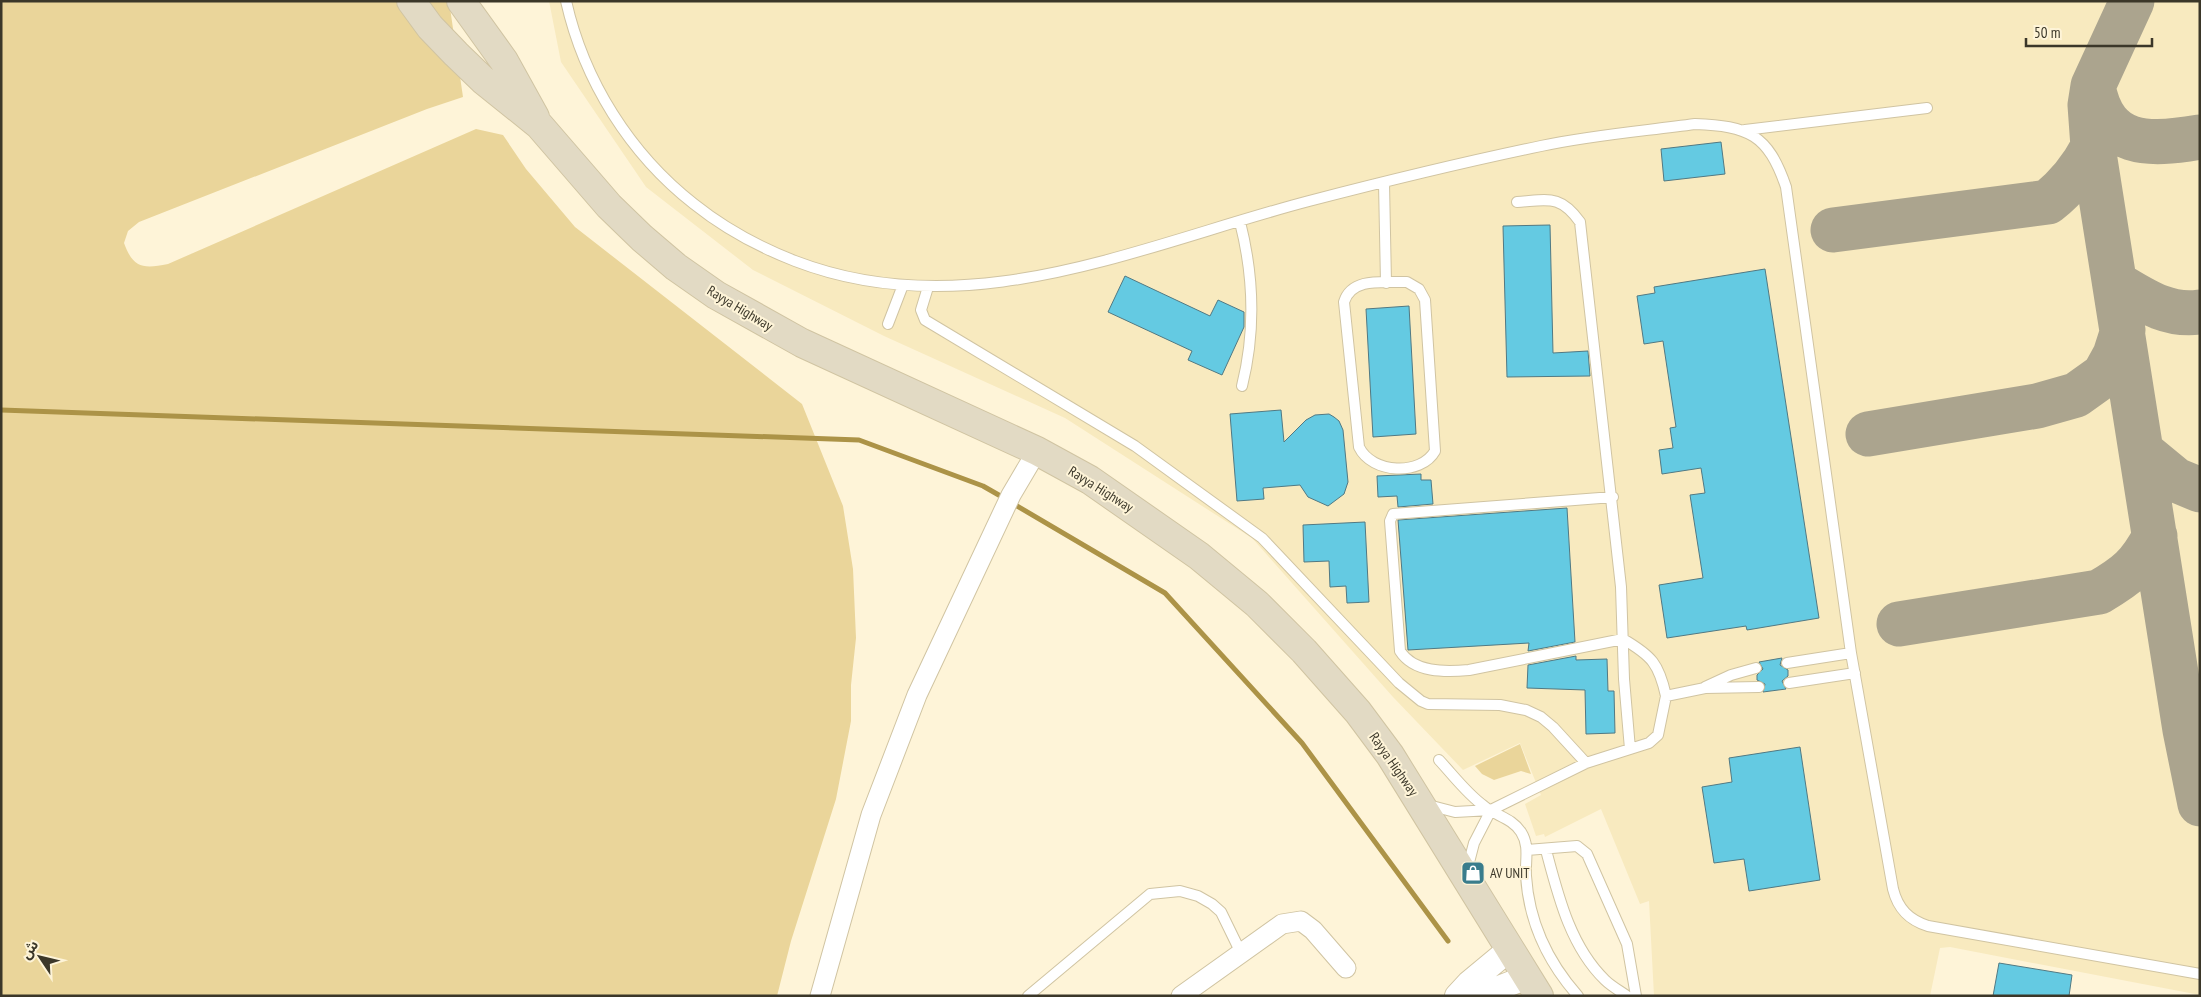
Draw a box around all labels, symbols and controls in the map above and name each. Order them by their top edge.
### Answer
scale bar [2026,15,2152,47]
text: 50 m [2034,23,2060,42]
street label: Rayya Highway [704,281,777,335]
street label: Rayya Highway [1065,462,1138,516]
street label: Rayya Highway [1366,729,1423,800]
shop icon: AV UNIT [1460,860,1486,886]
place label: AV UNIT [1490,864,1530,882]
north arrow [15,932,65,982]
text: ش [16,937,42,963]

